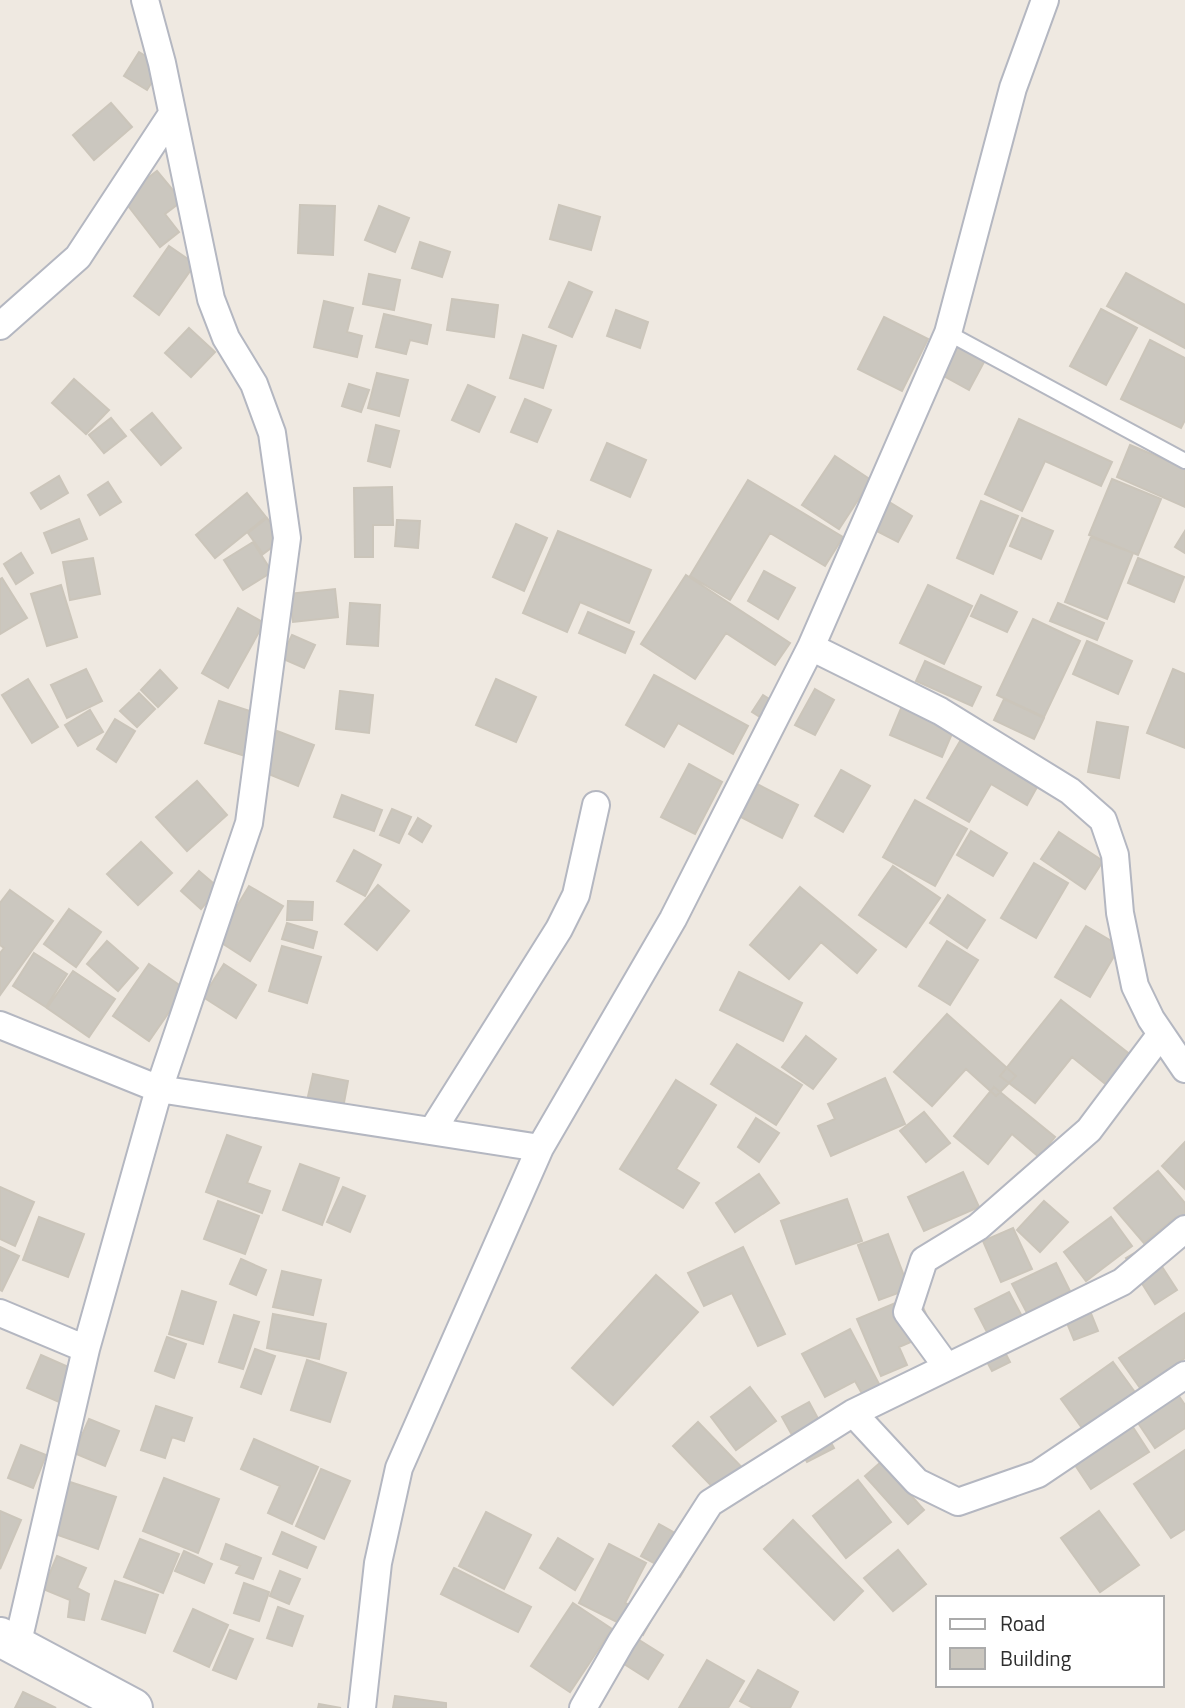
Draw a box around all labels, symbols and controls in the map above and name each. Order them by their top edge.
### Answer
legend [936,1596,1164,1687]
text: Road [1000,1607,1045,1639]
text: Building [1000,1642,1072,1674]

